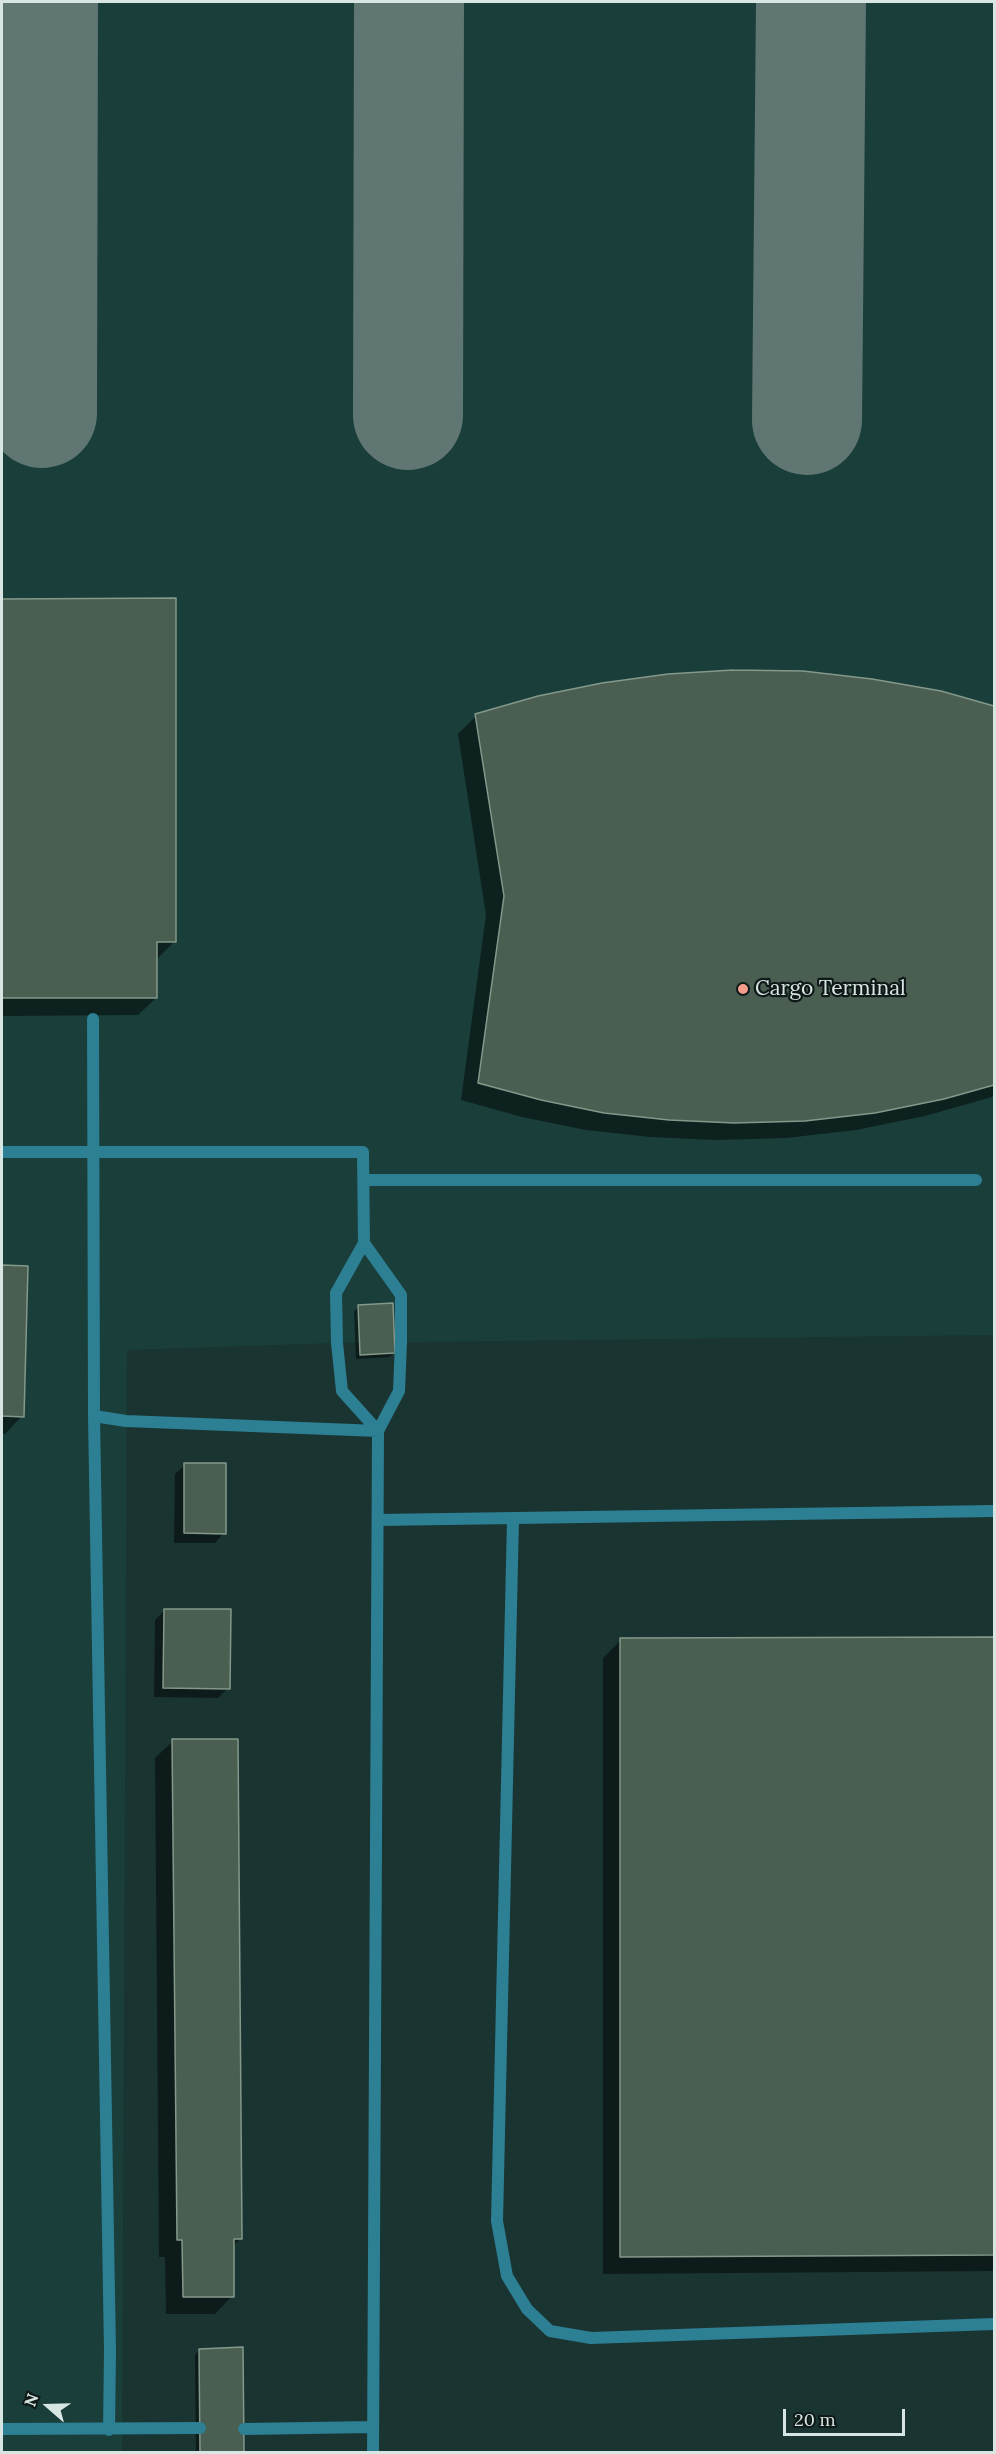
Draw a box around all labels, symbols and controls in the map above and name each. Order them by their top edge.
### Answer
place label: Cargo Terminal [755,976,906,1002]
marker: Cargo Terminal [736,982,750,996]
north arrow [18,2376,78,2436]
text: N [20,2391,43,2409]
scale bar [786,2397,908,2435]
text: 20 m [794,2408,836,2431]

